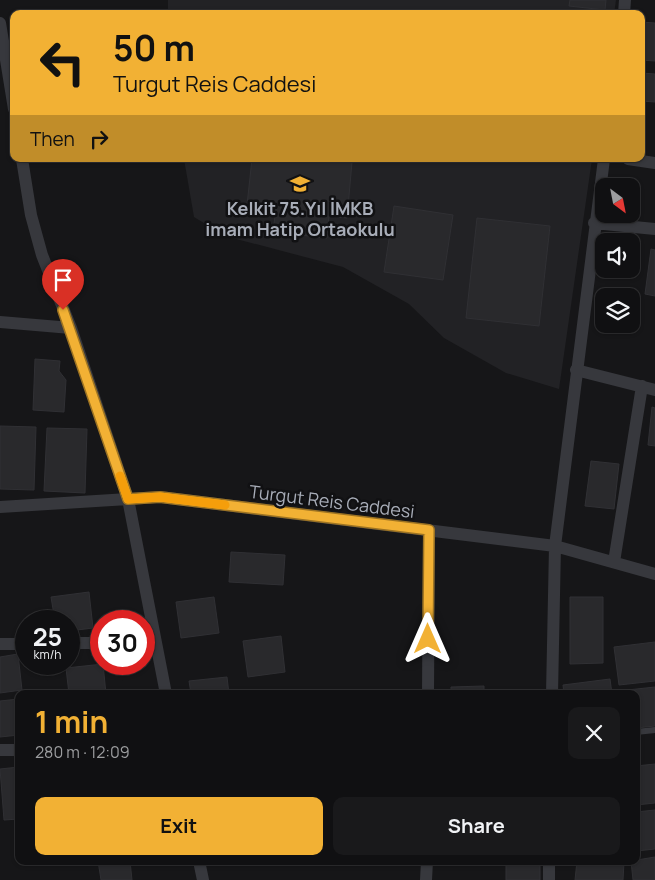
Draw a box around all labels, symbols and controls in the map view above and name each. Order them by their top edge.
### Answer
text: 50 m [113,24,195,72]
icon: left [30,30,95,95]
text: Turgut Reis Caddesi [113,69,316,99]
icon: right [85,125,113,153]
text: Then [30,126,75,152]
school or university icon: Kelkit 75.Yıl İMKB imam Hatip Ortaokulu [289,173,311,195]
north arrow [595,178,640,222]
map controls [595,178,640,333]
place label: Kelkit 75.Yıl İMKB imam Hatip Ortaokulu [205,196,395,241]
button: sound [595,233,640,278]
pin [42,259,84,310]
icon: arrive [49,266,77,294]
button: layers [595,288,640,333]
street label: Turgut Reis Caddesi [248,479,416,523]
speed limit sign: 30 [90,610,155,675]
position arrow [401,612,453,664]
text: 25 [33,619,62,654]
text: km/h [34,646,61,663]
text: 1 min [35,701,108,742]
button: close [568,707,620,759]
text: 280 m · 12:09 [35,741,130,763]
button: Exit [35,797,323,855]
button: Share [333,797,620,855]

